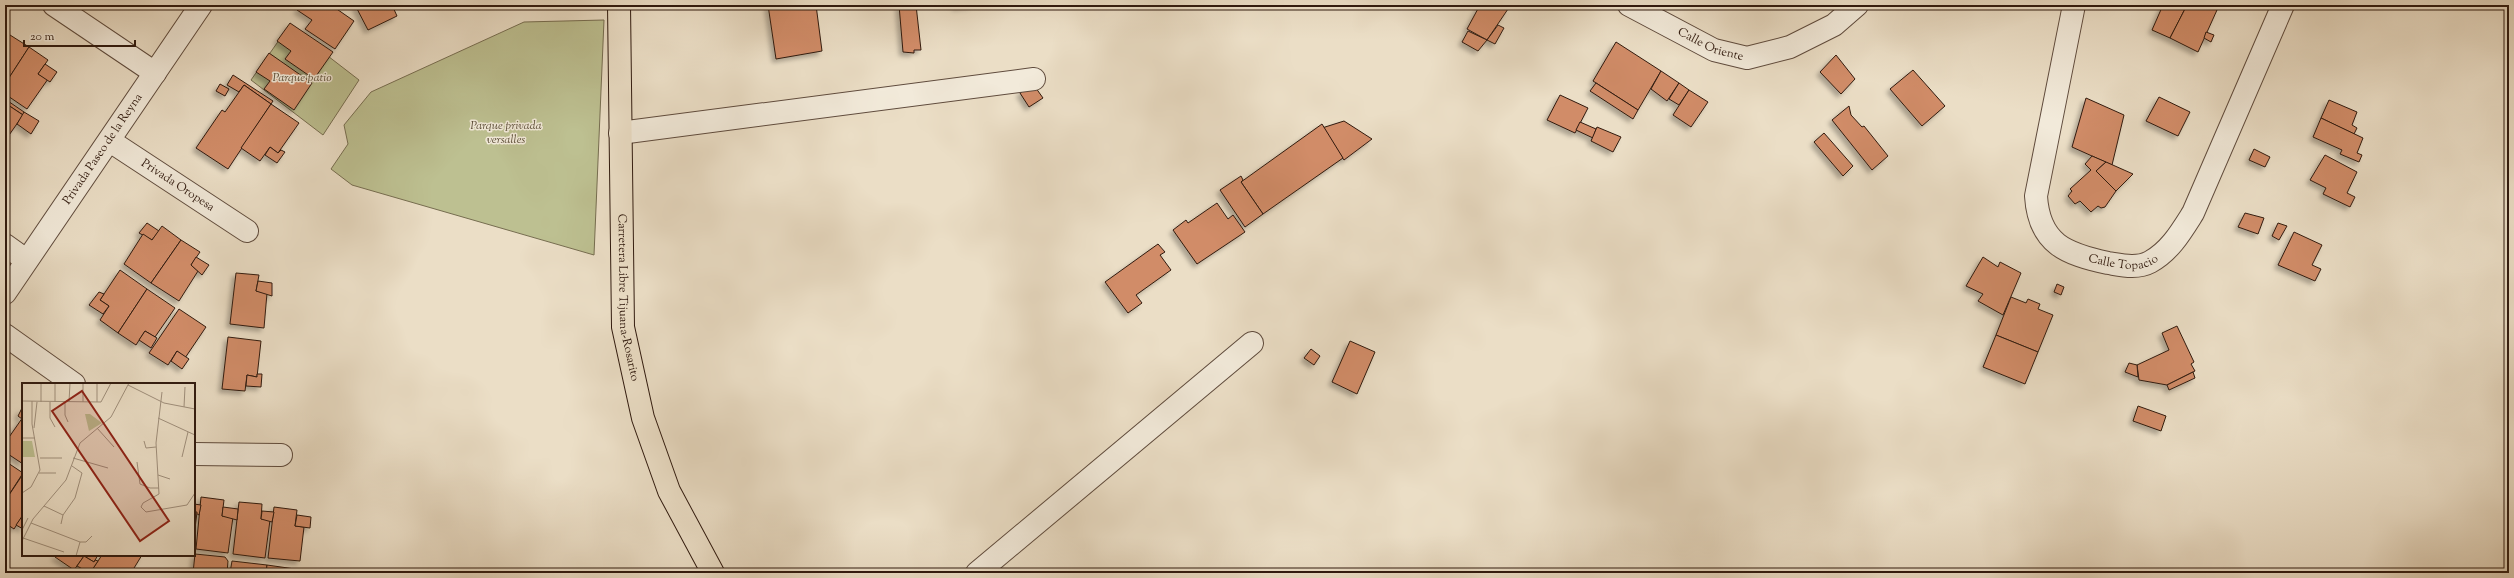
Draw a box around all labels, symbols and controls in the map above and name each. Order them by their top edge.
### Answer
scale bar [24,22,135,48]
street label: Calle Oriente [1674,23,1746,66]
text: 20 m [30,28,55,46]
park label: Parque patio [272,69,332,87]
street label: Privada Paseo de la Reyna [59,89,148,208]
park label: Parque privada versalles [470,117,542,149]
street label: Privada Oropesa [137,155,218,217]
street label: Carretera Libre Tijuana-Rosarito [613,214,644,383]
street label: Calle Topacio [2086,250,2162,275]
inset map [22,383,195,556]

